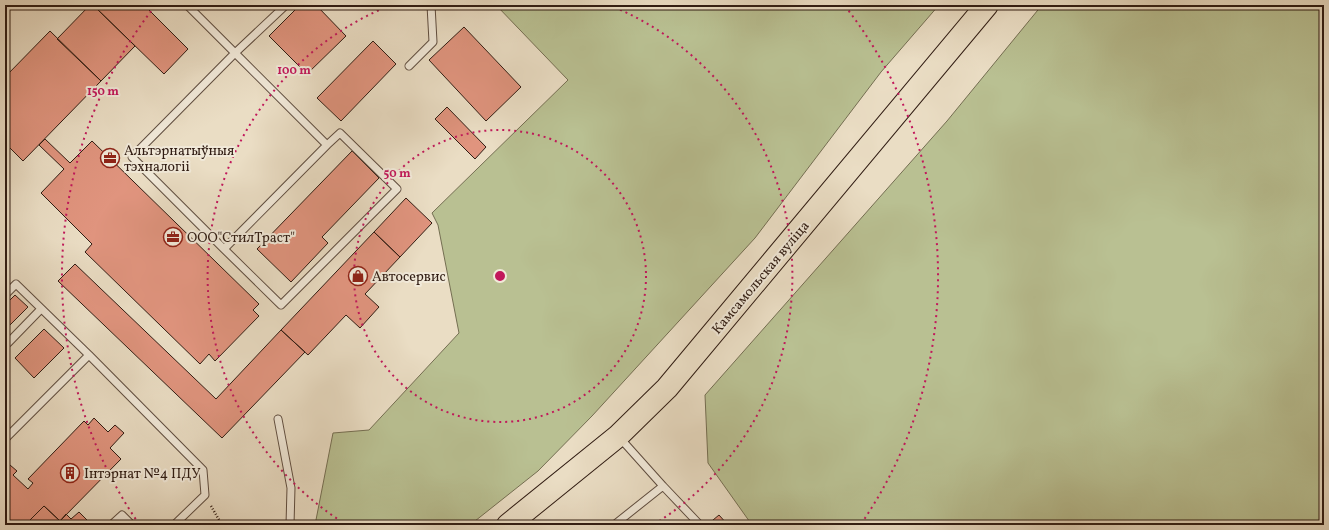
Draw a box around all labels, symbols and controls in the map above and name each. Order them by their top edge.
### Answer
text: 100 m [277,63,311,79]
text: 150 m [87,84,119,100]
place label: Альтэрнатыўныя тэхналогіі [124,142,234,177]
office icon: Альтэрнатыўныя тэхналогіі [99,147,121,169]
text: 50 m [383,166,411,182]
street label: Камсамольская вуліца [708,217,814,339]
office icon: ООО"СтилТраст" [162,226,184,248]
place label: ООО"СтилТраст" [187,229,295,248]
shop icon: Автосервис [347,265,369,287]
place label: Автосервис [372,268,446,287]
centre of rings [493,269,507,283]
building icon: Інтэрнат №4 ПДУ [59,462,81,484]
place label: Інтэрнат №4 ПДУ [84,465,201,484]

